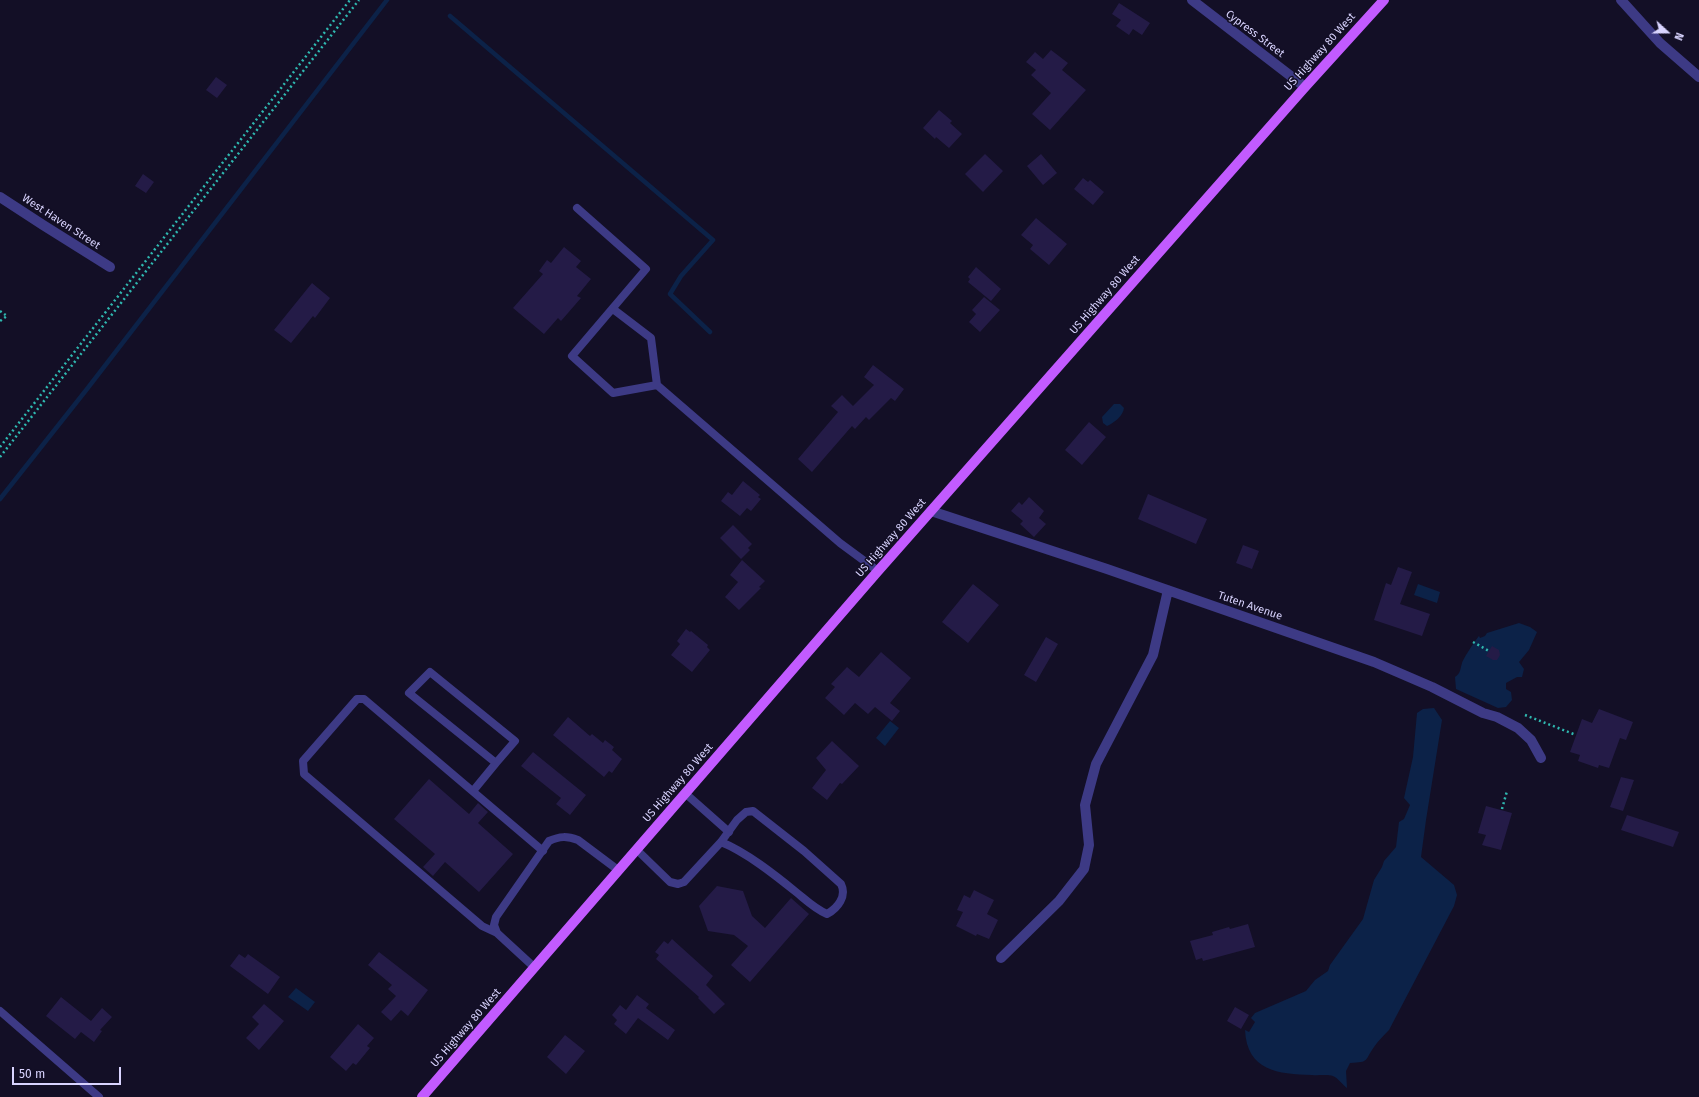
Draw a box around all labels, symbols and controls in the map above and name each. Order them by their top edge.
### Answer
street label: Cypress Street [1223,8,1287,60]
street label: US Highway 80 West [1282,10,1358,94]
north arrow [1647,12,1687,52]
text: N [1671,31,1686,42]
street label: West Haven Street [19,192,103,252]
street label: US Highway 80 West [1067,253,1143,337]
street label: US Highway 80 West [853,496,929,580]
street label: Tuten Avenue [1216,589,1284,623]
street label: US Highway 80 West [640,741,716,825]
street label: US Highway 80 West [428,986,504,1070]
scale bar [14,1059,123,1085]
text: 50 m [19,1067,45,1081]

